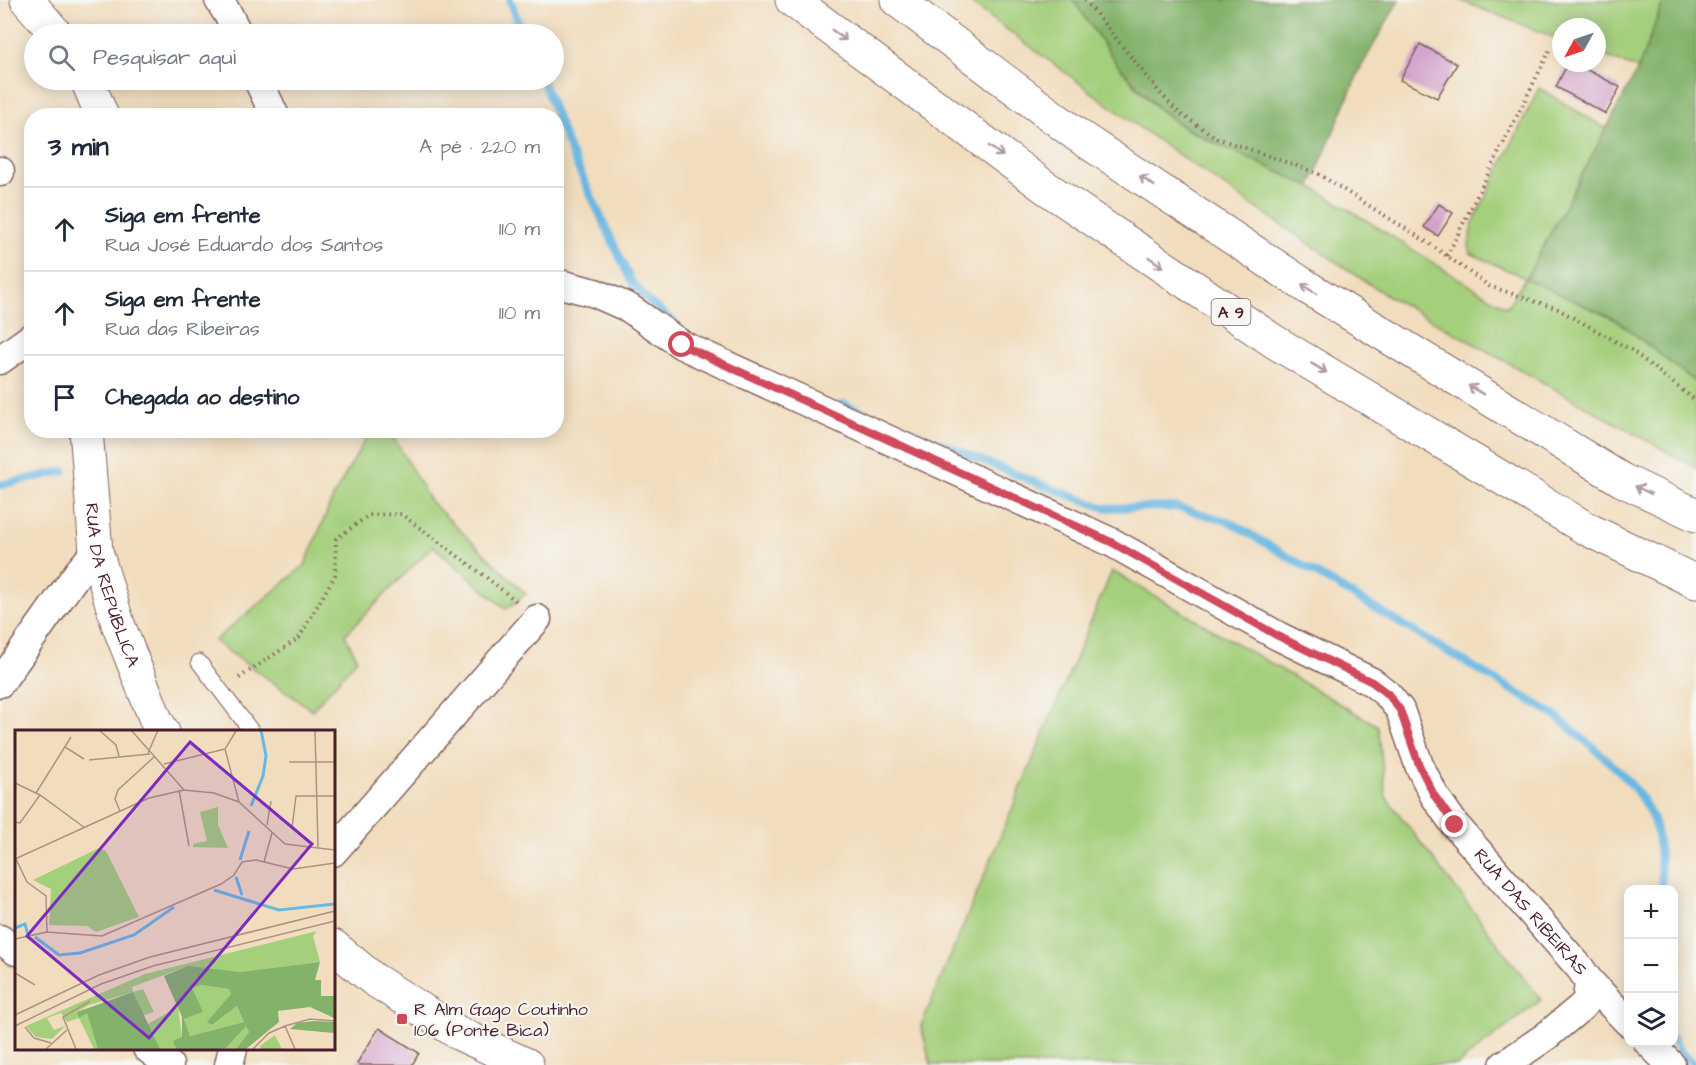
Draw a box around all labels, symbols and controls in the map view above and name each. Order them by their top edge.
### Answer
north arrow [1552,18,1606,72]
search box [24,24,564,90]
one-way arrow [830,29,846,41]
icon: search [45,41,78,74]
text: Pesquisar aqui [93,42,236,73]
text: 3 min [48,129,109,165]
text: A pé · 220 m [419,133,540,161]
one-way arrow [987,144,1003,157]
one-way arrow [1139,175,1155,187]
text: Siga em frente [105,200,261,231]
icon: ahead [48,213,81,246]
text: 110 m [499,215,540,243]
text: Rua José Eduardo dos Santos [105,231,383,259]
one-way arrow [1147,256,1164,268]
one-way arrow [1301,282,1318,294]
text: Siga em frente [105,284,261,315]
icon: ahead [48,297,81,330]
text: 110 m [499,299,540,327]
road number: A 9 [1212,299,1250,325]
text: Rua das Ribeiras [105,315,260,343]
route start [668,331,694,357]
one-way arrow [1310,363,1327,375]
icon: arrive [48,381,81,414]
text: Chegada ao destino [105,382,299,413]
one-way arrow [1468,384,1485,396]
one-way arrow [1635,483,1653,495]
street label: RUA DA REPÚBLICA [79,502,146,671]
inset map [15,730,334,1050]
route end [1441,811,1467,837]
street label: RUA DAS RIBEIRAS [1468,843,1593,980]
map controls [1624,885,1678,1047]
button: + [1624,885,1678,939]
button: − [1624,939,1678,993]
button: layers [1624,993,1678,1047]
place label: R Alm Gago Coutinho 106 (Ponte Bica) [414,997,588,1043]
marker: R Alm Gago Coutinho 106 (Ponte Bica) [395,1012,409,1026]

